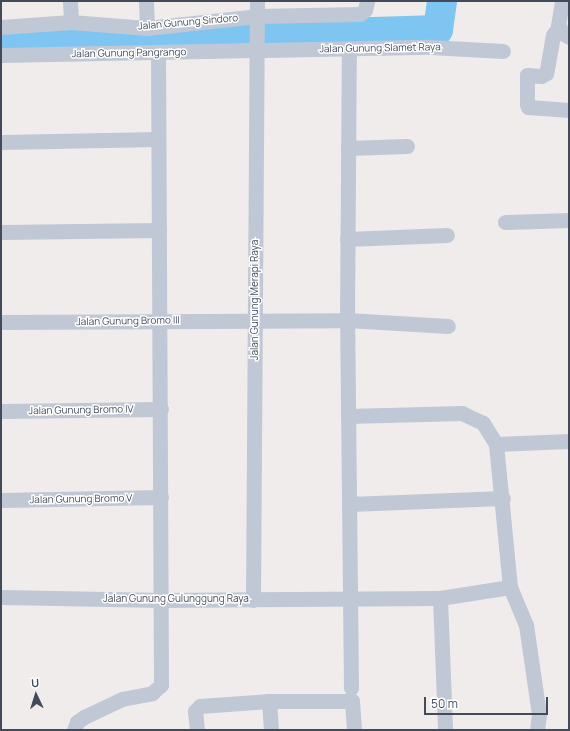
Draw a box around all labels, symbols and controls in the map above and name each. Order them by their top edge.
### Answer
street label: Jalan Gunung Sindoro [137,12,239,32]
street label: Jalan Gunung Slamet Raya [319,41,441,55]
street label: Jalan Gunung Pangrango [72,46,186,60]
street label: Jalan Gunung Merapi Raya [249,240,261,360]
street label: Jalan Gunung Bromo III [76,314,180,328]
street label: Jalan Gunung Bromo IV [28,403,134,417]
street label: Jalan Gunung Bromo V [30,492,132,506]
street label: Jalan Gunung Gulunggung Raya [103,593,249,605]
north arrow [16,675,56,715]
text: U [31,675,40,690]
scale bar [426,689,550,715]
text: 50 m [431,695,458,712]

